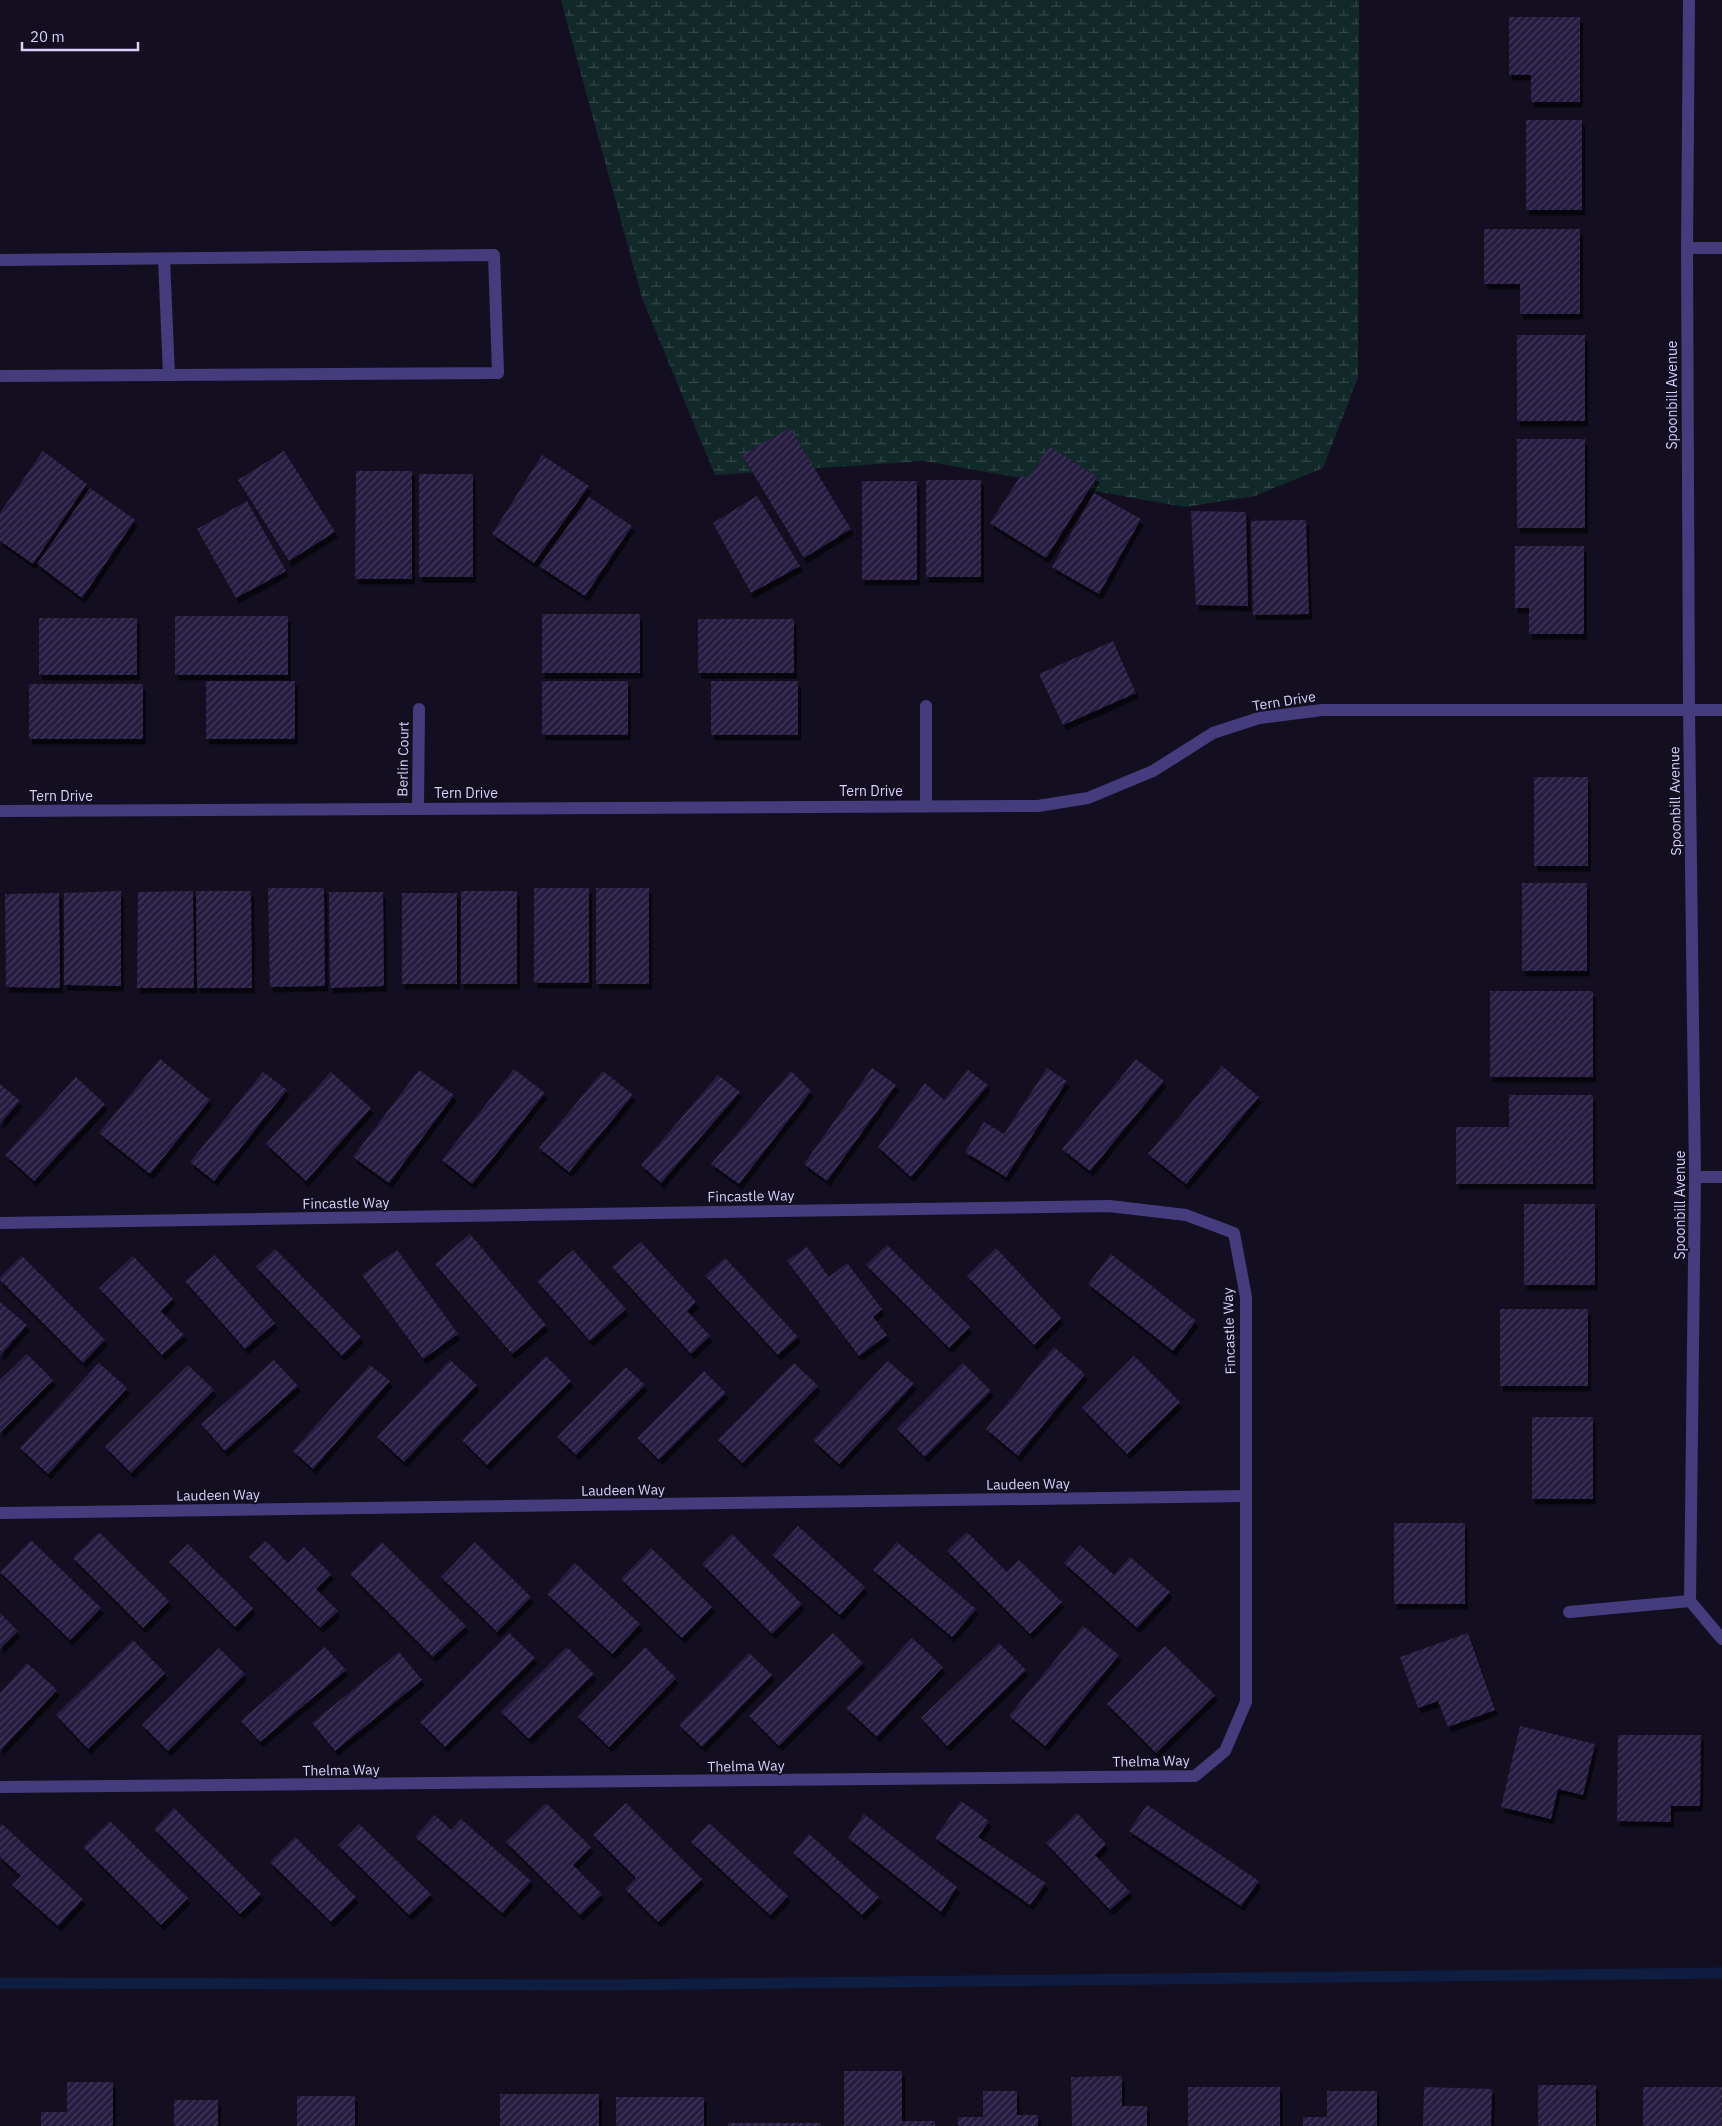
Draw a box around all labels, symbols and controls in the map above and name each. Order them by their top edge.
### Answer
scale bar [22,20,139,52]
text: 20 m [30,27,65,46]
street label: Spoonbill Avenue [1663,340,1681,450]
street label: Tern Drive [1251,687,1317,715]
street label: Berlin Court [393,721,413,797]
street label: Spoonbill Avenue [1665,746,1685,856]
street label: Tern Drive [839,782,903,800]
street label: Tern Drive [434,784,498,802]
street label: Tern Drive [29,787,93,805]
street label: Spoonbill Avenue [1671,1150,1689,1260]
street label: Fincastle Way [707,1186,795,1206]
street label: Fincastle Way [302,1193,390,1213]
street label: Fincastle Way [1218,1287,1240,1375]
street label: Laudeen Way [986,1474,1070,1494]
street label: Laudeen Way [581,1480,665,1500]
street label: Laudeen Way [176,1485,260,1505]
street label: Thelma Way [1112,1751,1190,1771]
street label: Thelma Way [707,1756,785,1776]
street label: Thelma Way [302,1760,380,1780]

